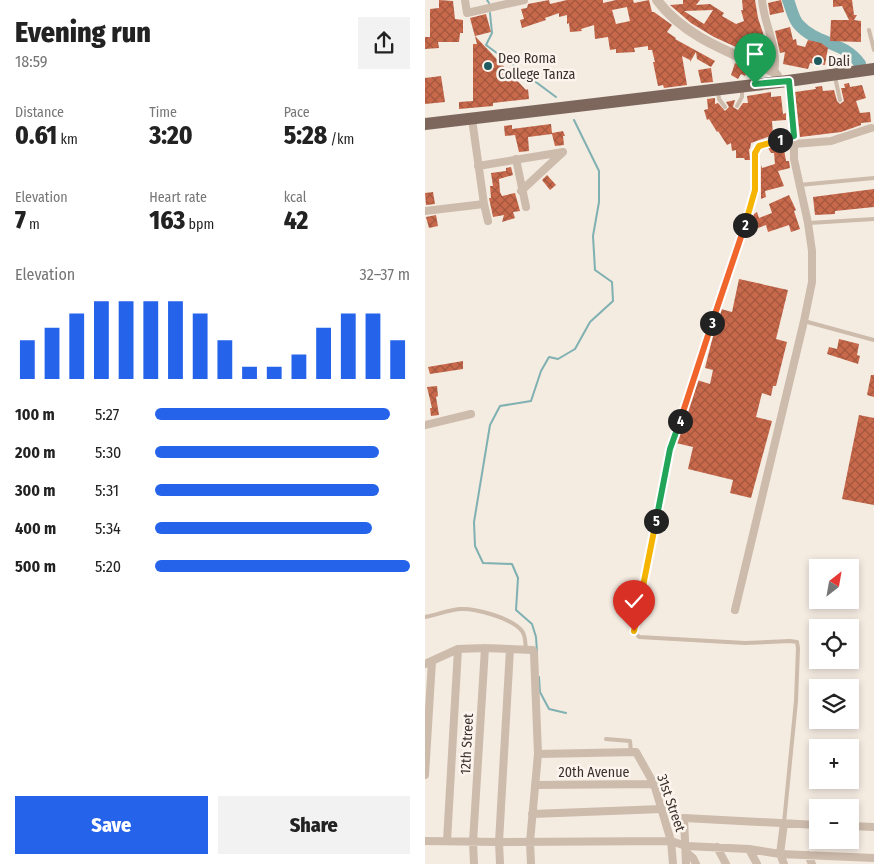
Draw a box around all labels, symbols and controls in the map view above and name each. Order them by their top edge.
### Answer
text: Evening run [15,16,151,49]
button: share [358,17,410,69]
pin [734,33,776,84]
icon: arrive [741,40,769,68]
place label: Deo Roma College Tanza [498,50,575,83]
text: 18:59 [15,52,48,71]
place label: Dali [828,53,850,70]
marker: Dali [812,55,824,67]
marker: Deo Roma College Tanza [482,60,494,72]
text: Distance [15,104,64,121]
text: Time [149,104,177,121]
text: Pace [284,104,310,121]
text: 0.61 [15,121,57,151]
text: 3:20 [149,121,193,151]
text: 5:28 [284,121,327,151]
pin: 1 [767,128,793,152]
text: km [57,131,78,148]
text: /km [327,131,354,148]
text: 1 [778,132,783,149]
text: Elevation [15,189,68,206]
text: Heart rate [149,189,207,206]
text: kcal [284,189,306,206]
text: 7 [15,206,26,236]
text: 163 [149,206,185,236]
text: 42 [284,206,308,236]
pin: 2 [733,212,757,238]
text: m [26,216,40,233]
text: bpm [185,216,214,233]
text: 2 [742,217,749,234]
text: Elevation [15,265,75,284]
text: 32–37 m [360,265,410,284]
pin: 3 [699,310,725,336]
text: 3 [709,315,716,332]
text: 100 m [15,405,55,424]
text: 5:27 [95,405,119,424]
pin: 4 [667,408,693,434]
text: 4 [677,413,684,430]
text: 200 m [15,443,55,462]
text: 5:30 [95,443,121,462]
text: 300 m [15,481,56,500]
text: 5:31 [95,481,119,500]
pin: 5 [643,508,669,534]
text: 5 [653,513,660,530]
text: 400 m [15,519,56,538]
text: 5:34 [95,519,121,538]
text: 500 m [15,557,56,576]
text: 5:20 [95,557,121,576]
north arrow [809,559,859,609]
map controls [809,559,859,849]
pin [613,580,655,631]
icon: check [620,587,648,615]
button: locate [809,619,859,669]
button: layers [809,679,859,729]
street label: 12th Street [457,713,477,775]
button: + [809,739,859,789]
street label: 20th Avenue [559,764,629,781]
street label: 31st Street [653,772,689,834]
button: Save [15,796,208,854]
button: Share [218,796,410,854]
button: − [809,799,859,849]

